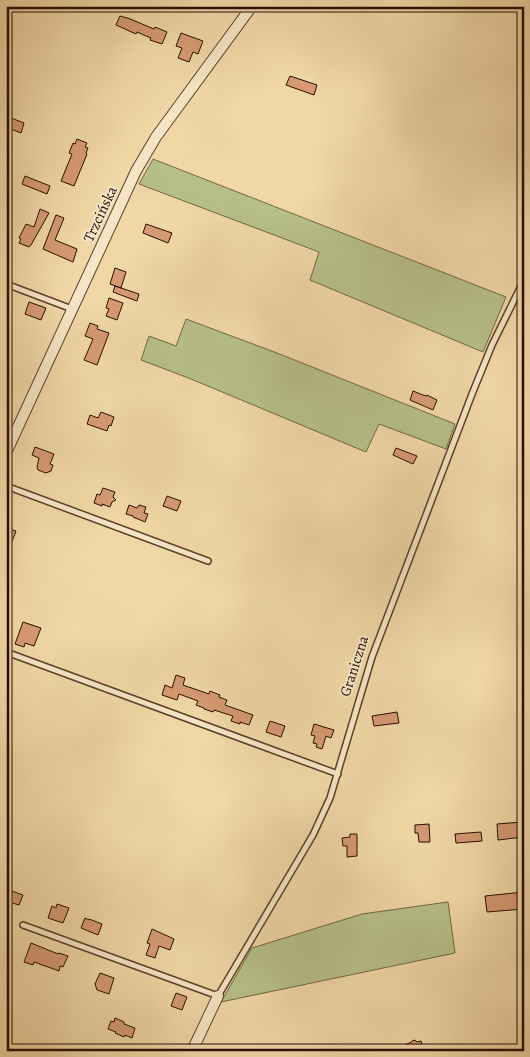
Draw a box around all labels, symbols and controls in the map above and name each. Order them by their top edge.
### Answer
street label: Trzcińska [78,183,122,245]
street label: Graniczna [335,633,373,699]

